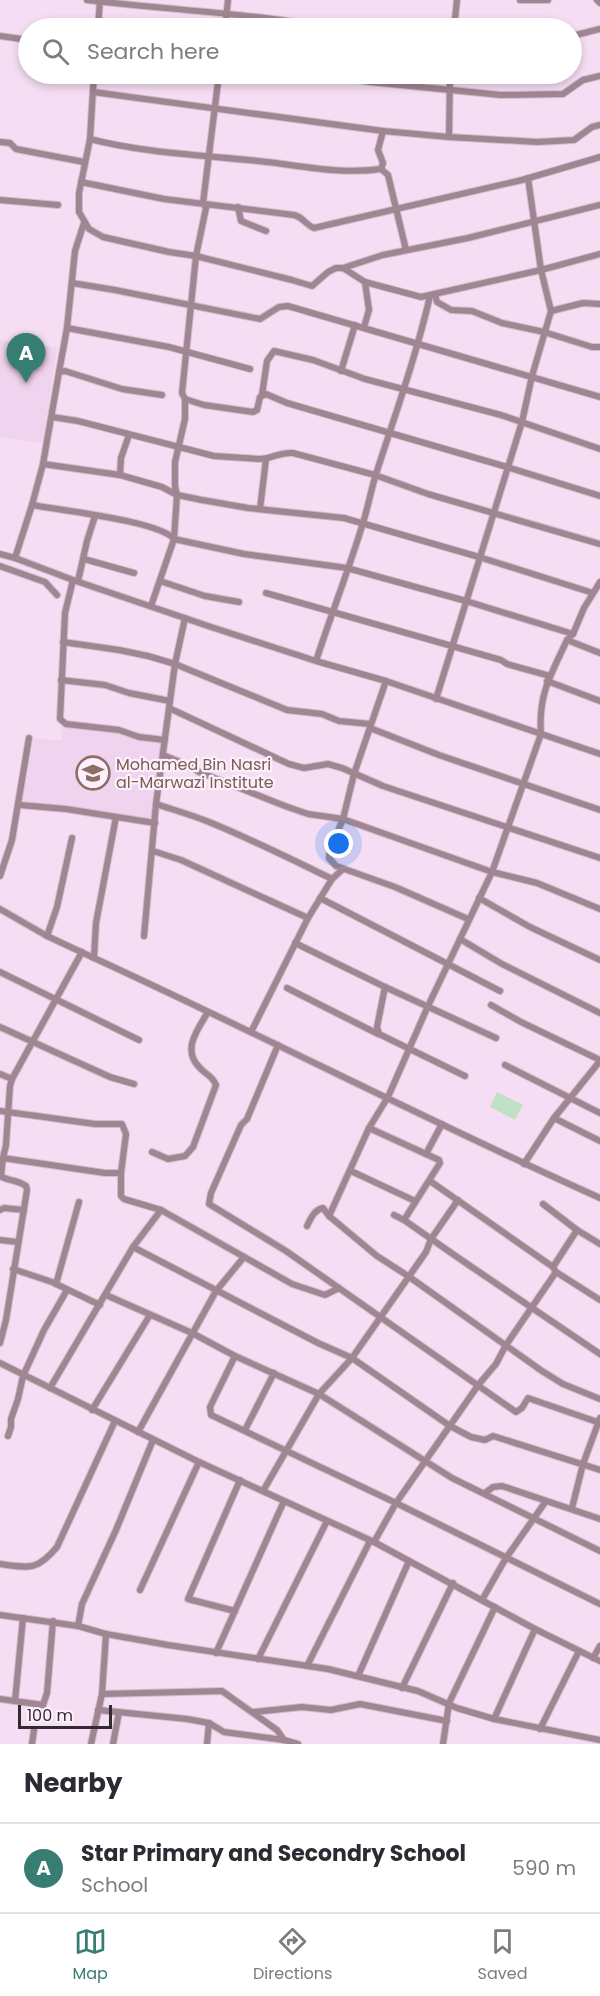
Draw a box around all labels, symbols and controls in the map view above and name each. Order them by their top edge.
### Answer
search box [18,18,582,84]
icon: search [39,35,72,68]
text: Search here [87,36,220,67]
pin: A [6,334,46,383]
place label: Mohamed Bin Nasri al-Marwazi Institute [116,753,274,794]
school or university icon: Mohamed Bin Nasri al-Marwazi Institute [75,755,111,791]
your location [324,829,353,858]
scale bar [18,1702,112,1730]
text: 100 m [27,1704,73,1727]
text: Nearby [24,1765,122,1801]
text: Star Primary and Secondry School [81,1838,466,1869]
text: A [36,1854,51,1882]
text: 590 m [512,1854,576,1882]
text: School [81,1871,148,1899]
tab: Map [73,1925,108,1986]
tab: Directions [253,1925,332,1986]
tab: Saved [478,1925,527,1986]

